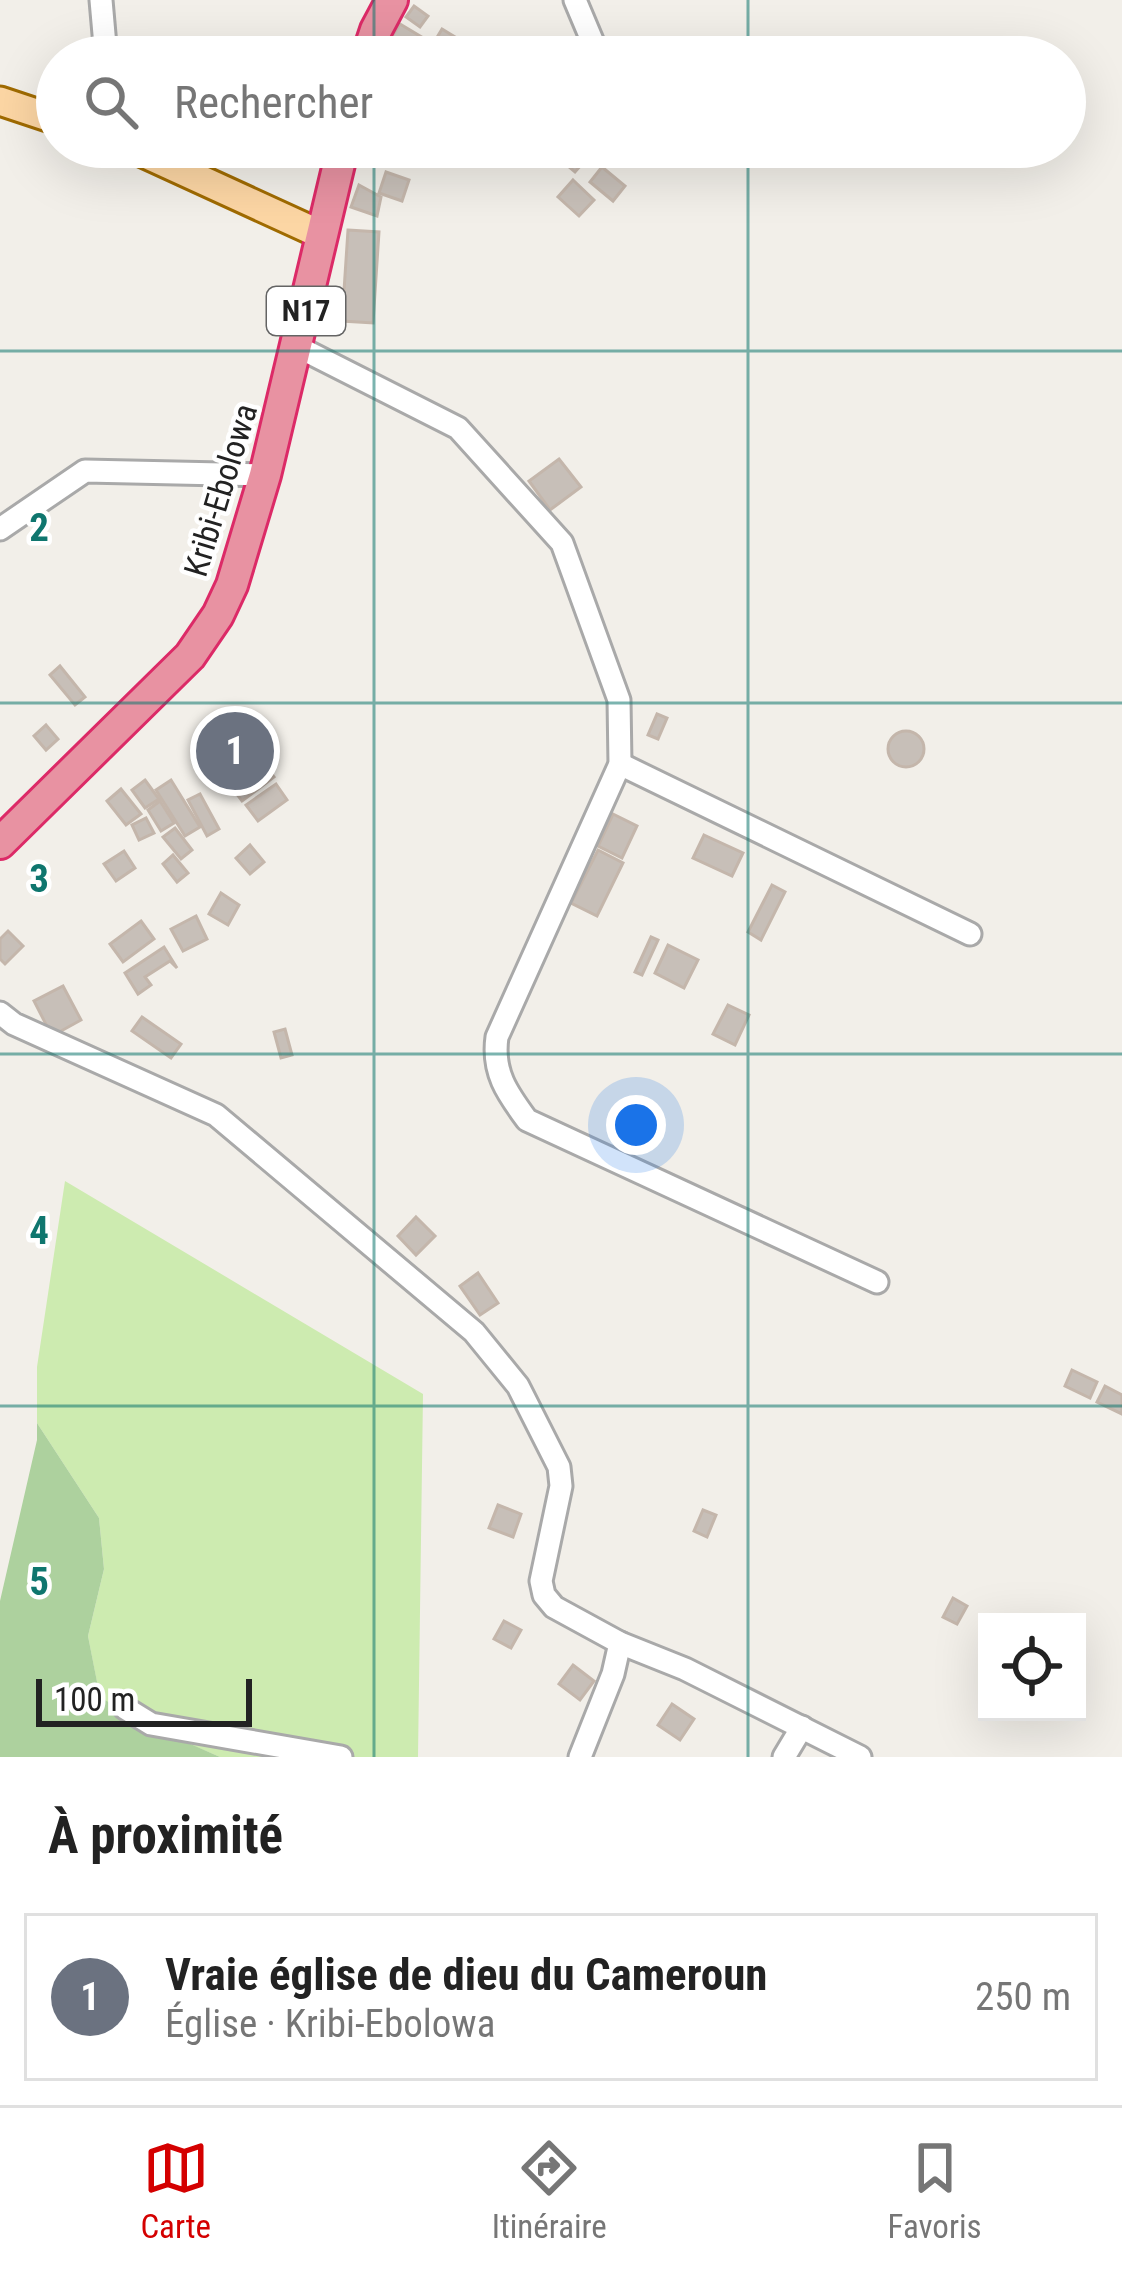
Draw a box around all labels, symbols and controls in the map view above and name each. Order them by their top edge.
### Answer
search box [36,36,1086,168]
icon: search [78,69,144,135]
text: Rechercher [174,76,373,129]
road number: N17 [267,287,345,335]
street label: Kribi-Ebolowa [176,399,265,581]
text: 2 [29,505,49,551]
pin: 1 [196,706,274,796]
text: 3 [29,856,49,902]
your location [606,1095,666,1155]
text: 4 [29,1208,49,1254]
text: 5 [29,1559,49,1605]
map controls [978,1613,1086,1721]
button: locate [978,1613,1086,1721]
scale bar [36,1673,252,1726]
text: 100 m [54,1680,135,1719]
text: À proximité [48,1806,283,1865]
text: Vraie église de dieu du Cameroun [165,1948,767,2001]
text: 1 [80,1974,100,2020]
text: 250 m [975,1974,1071,2020]
text: Église · Kribi-Ebolowa [165,2001,495,2047]
tab: Carte [140,2135,211,2246]
tab: Itinéraire [492,2135,607,2246]
tab: Favoris [888,2135,982,2246]

